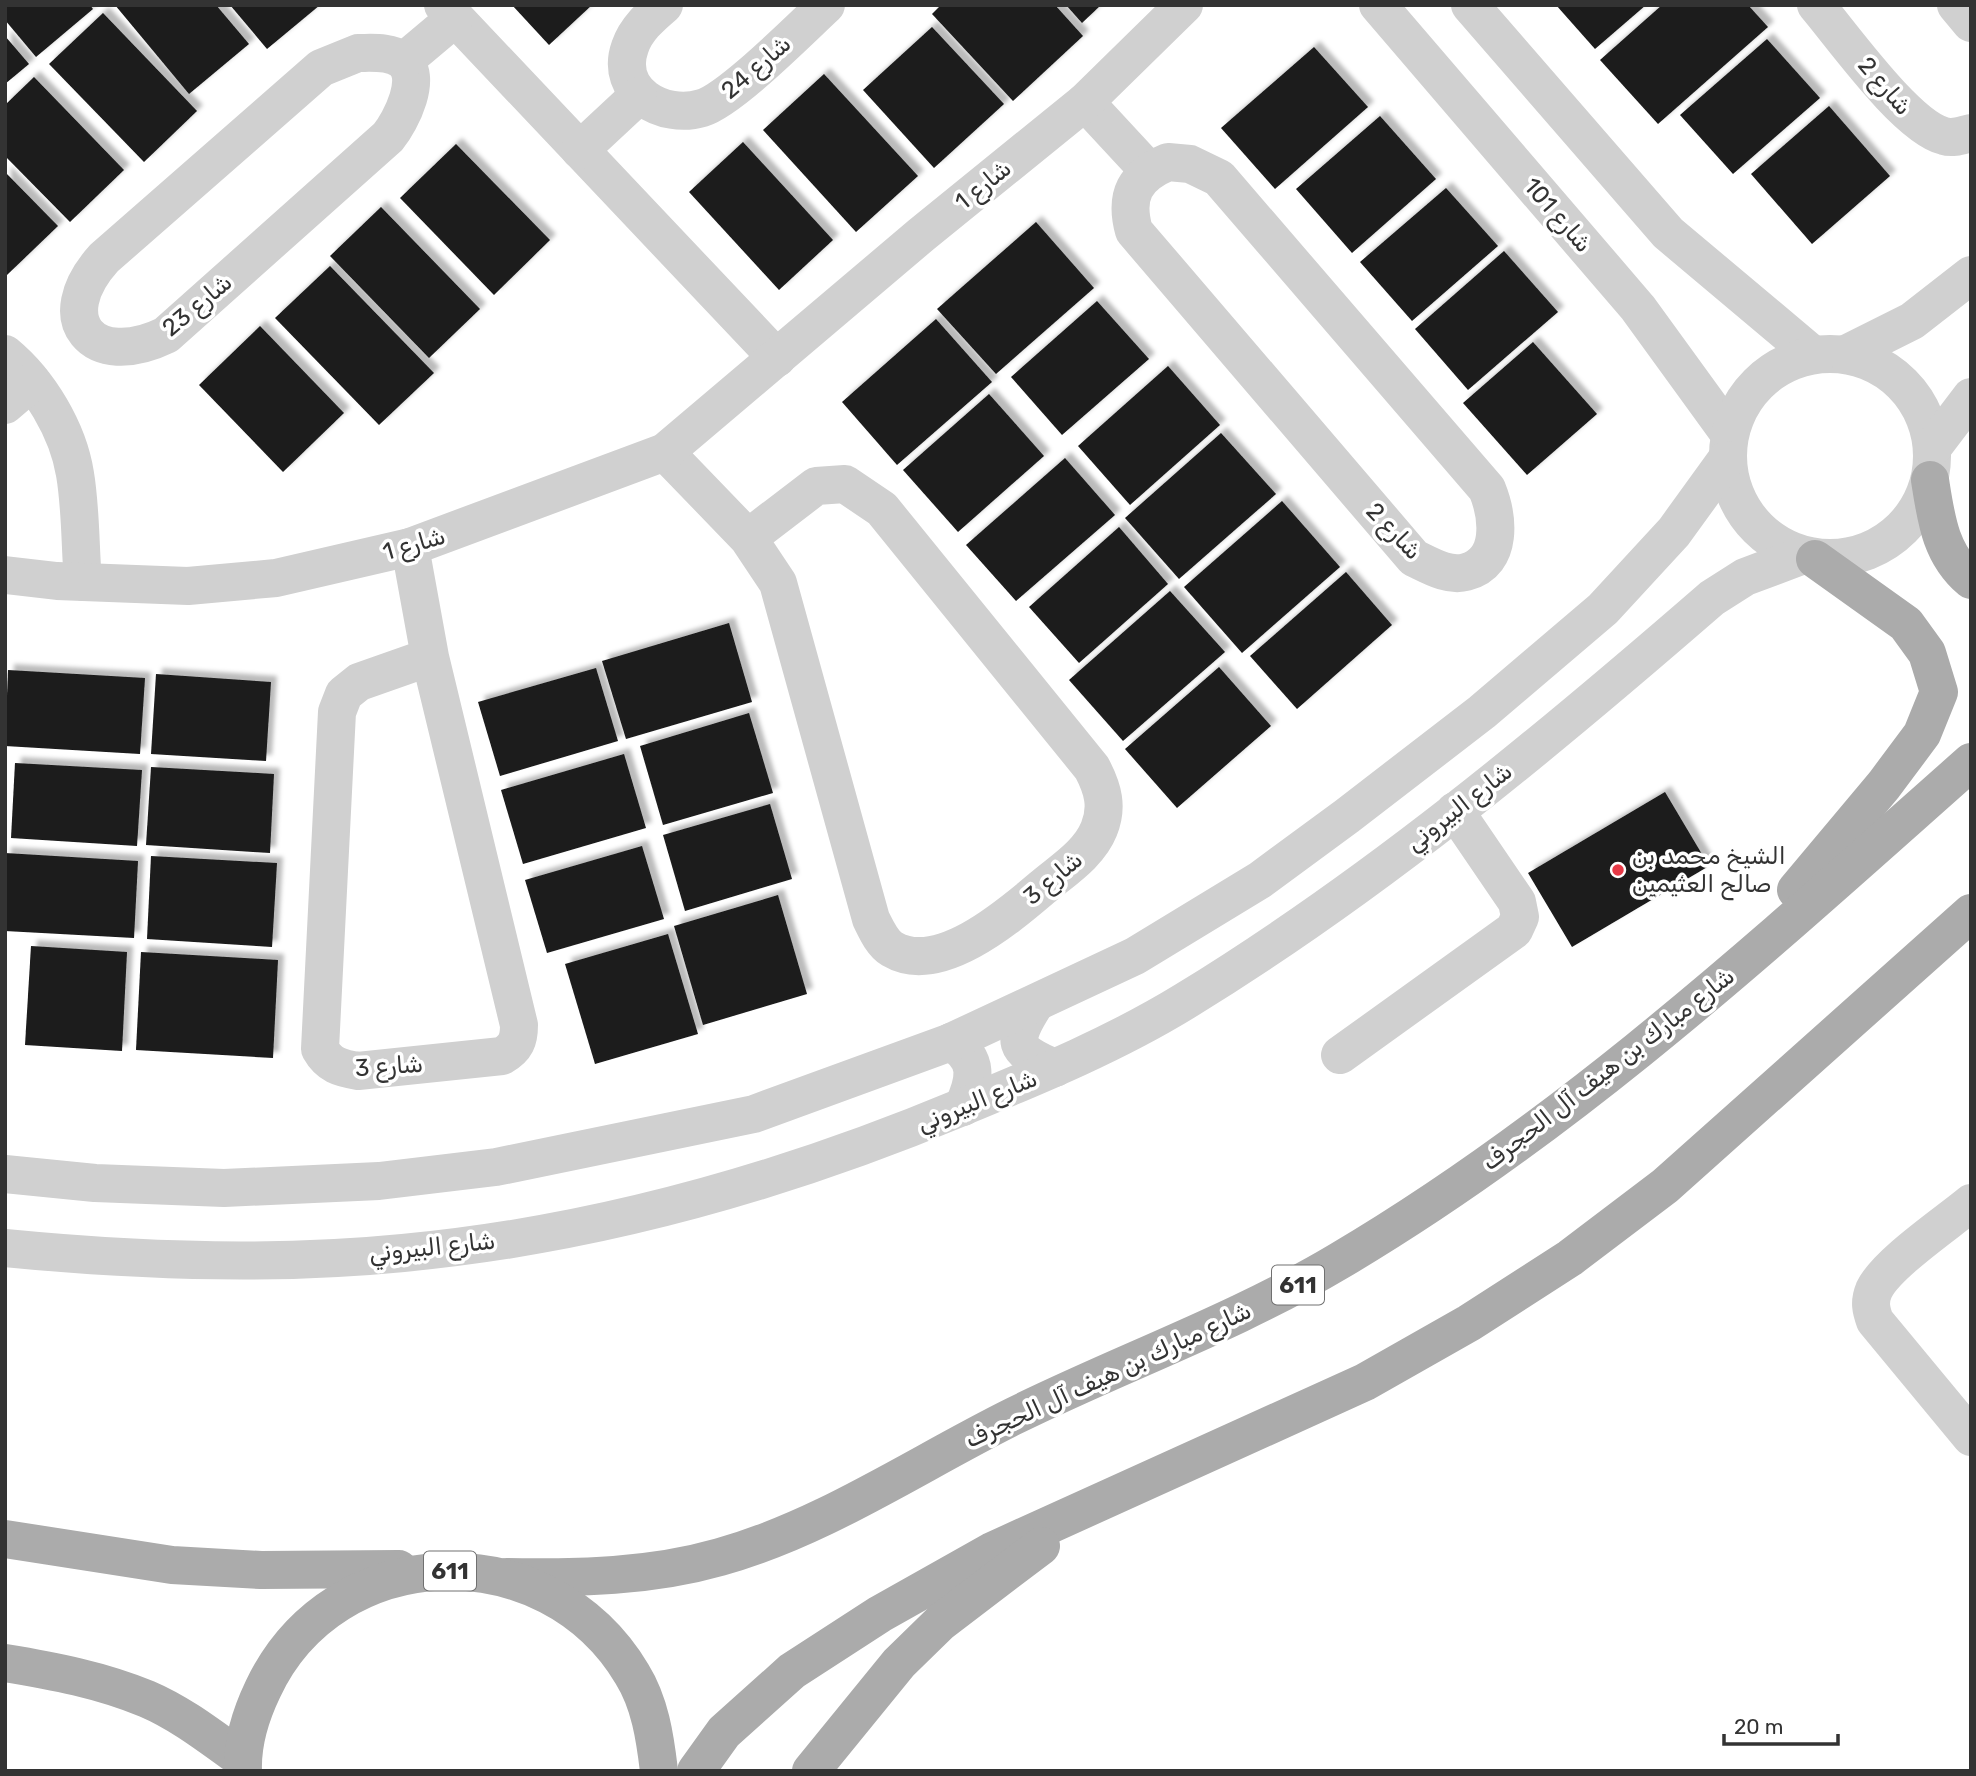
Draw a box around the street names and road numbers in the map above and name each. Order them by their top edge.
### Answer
street label: شارع 24 [716,29,798,106]
street label: شارع 2 [1851,51,1918,122]
street label: شارع 1 [949,154,1018,218]
street label: شارع 101 [1517,172,1598,259]
street label: شارع 23 [157,268,239,344]
street label: شارع 2 [1359,497,1428,567]
street label: شارع 1 [379,522,449,568]
street label: شارع البيروني [1400,757,1520,860]
street label: شارع 3 [1018,845,1089,912]
street label: شارع مبارك بن هيف آل الحجرف [1476,962,1741,1178]
street label: شارع 3 [354,1050,424,1084]
street label: شارع البيروني [913,1064,1043,1141]
street label: شارع البيروني [367,1226,497,1272]
road number: 611 [1272,1266,1324,1304]
street label: شارع مبارك بن هيف آل الحجرف [960,1296,1256,1456]
road number: 611 [424,1552,476,1590]

